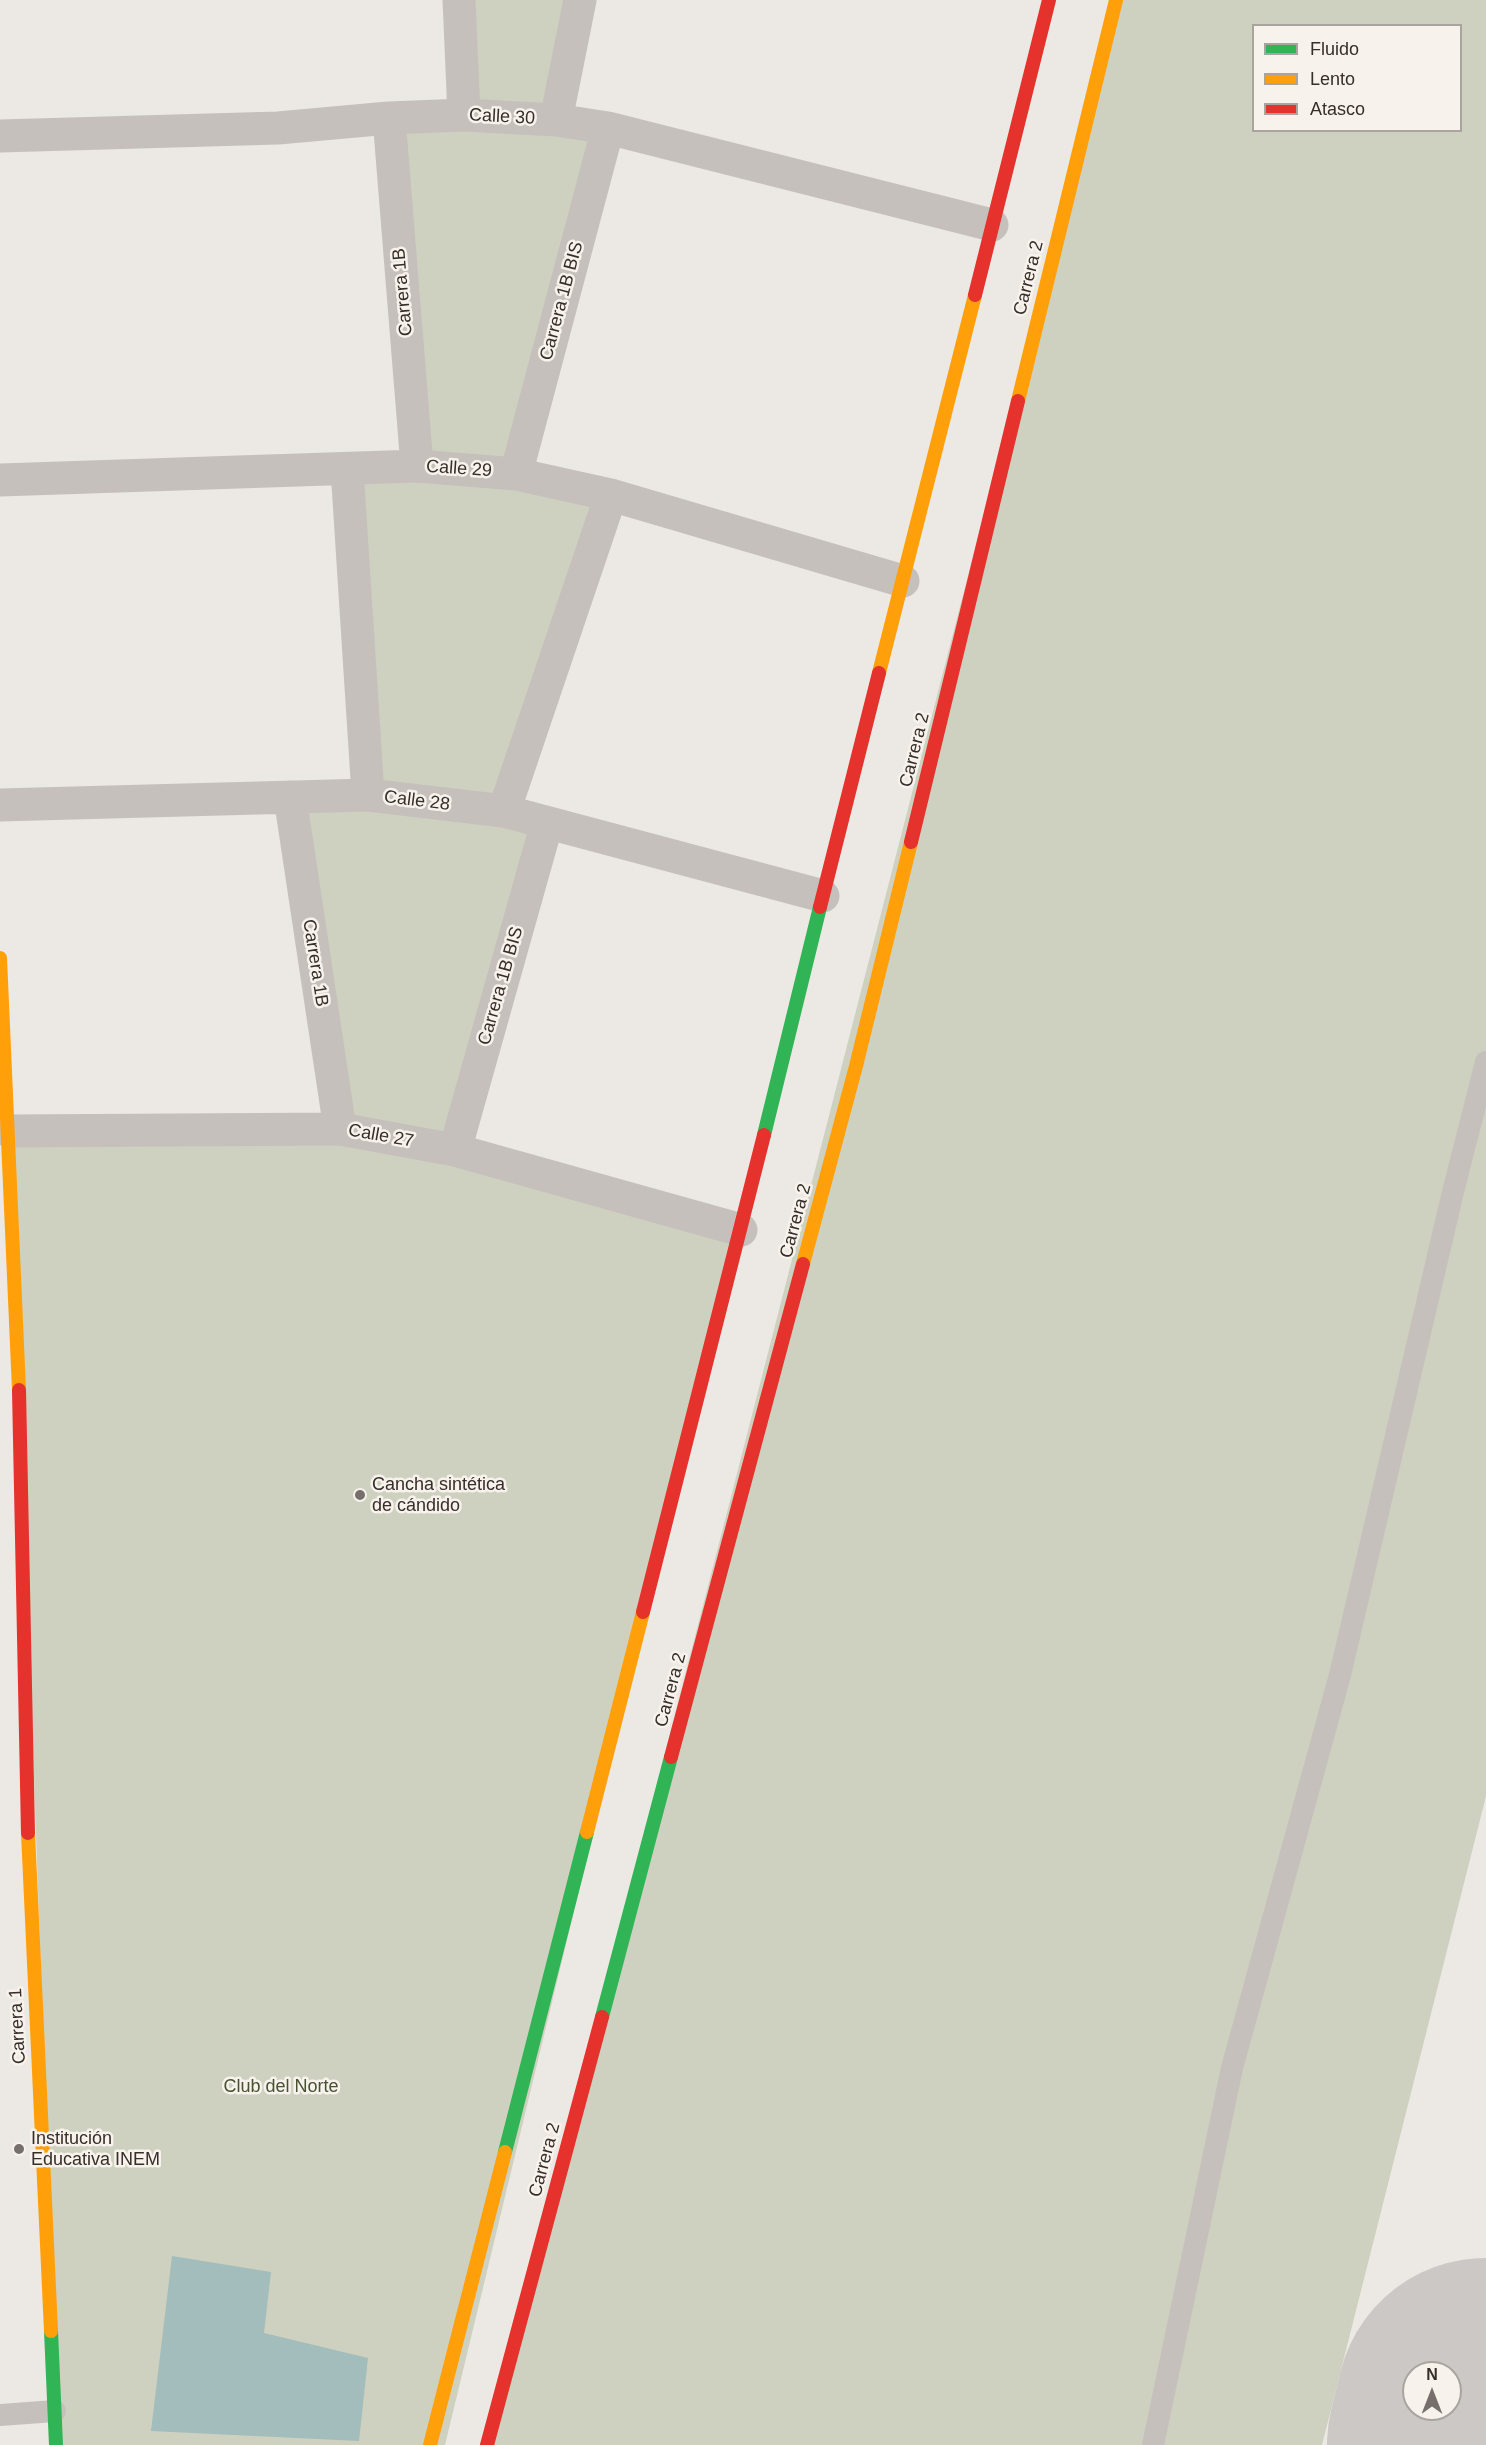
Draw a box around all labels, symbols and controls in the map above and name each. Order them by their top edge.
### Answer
legend [1252,24,1462,132]
text: Fluido [1310,39,1359,59]
text: Lento [1310,69,1355,89]
text: Atasco [1310,99,1365,119]
street label: Calle 30 [468,104,536,130]
street label: Carrera 1B BIS [536,239,588,363]
street label: Carrera 2 [1009,239,1049,317]
street label: Carrera 1B [388,247,418,337]
street label: Calle 29 [425,456,493,482]
street label: Carrera 2 [895,711,935,789]
street label: Calle 28 [383,786,451,816]
street label: Carrera 1B [297,918,333,1008]
street label: Carrera 1B BIS [474,924,528,1048]
street label: Calle 27 [347,1120,415,1152]
street label: Carrera 2 [776,1181,816,1261]
place label: Cancha sintética de cándido [372,1474,505,1516]
marker: Cancha sintética de cándido [353,1488,367,1502]
street label: Carrera 2 [651,1650,691,1730]
street label: Carrera 1 [5,1987,31,2065]
park label: Club del Norte [223,2076,339,2098]
street label: Carrera 2 [525,2120,565,2200]
place label: Institución Educativa INEM [31,2128,160,2170]
marker: Institución Educativa INEM [12,2142,26,2156]
north arrow [1402,2361,1462,2421]
text: N [1426,2366,1438,2383]

